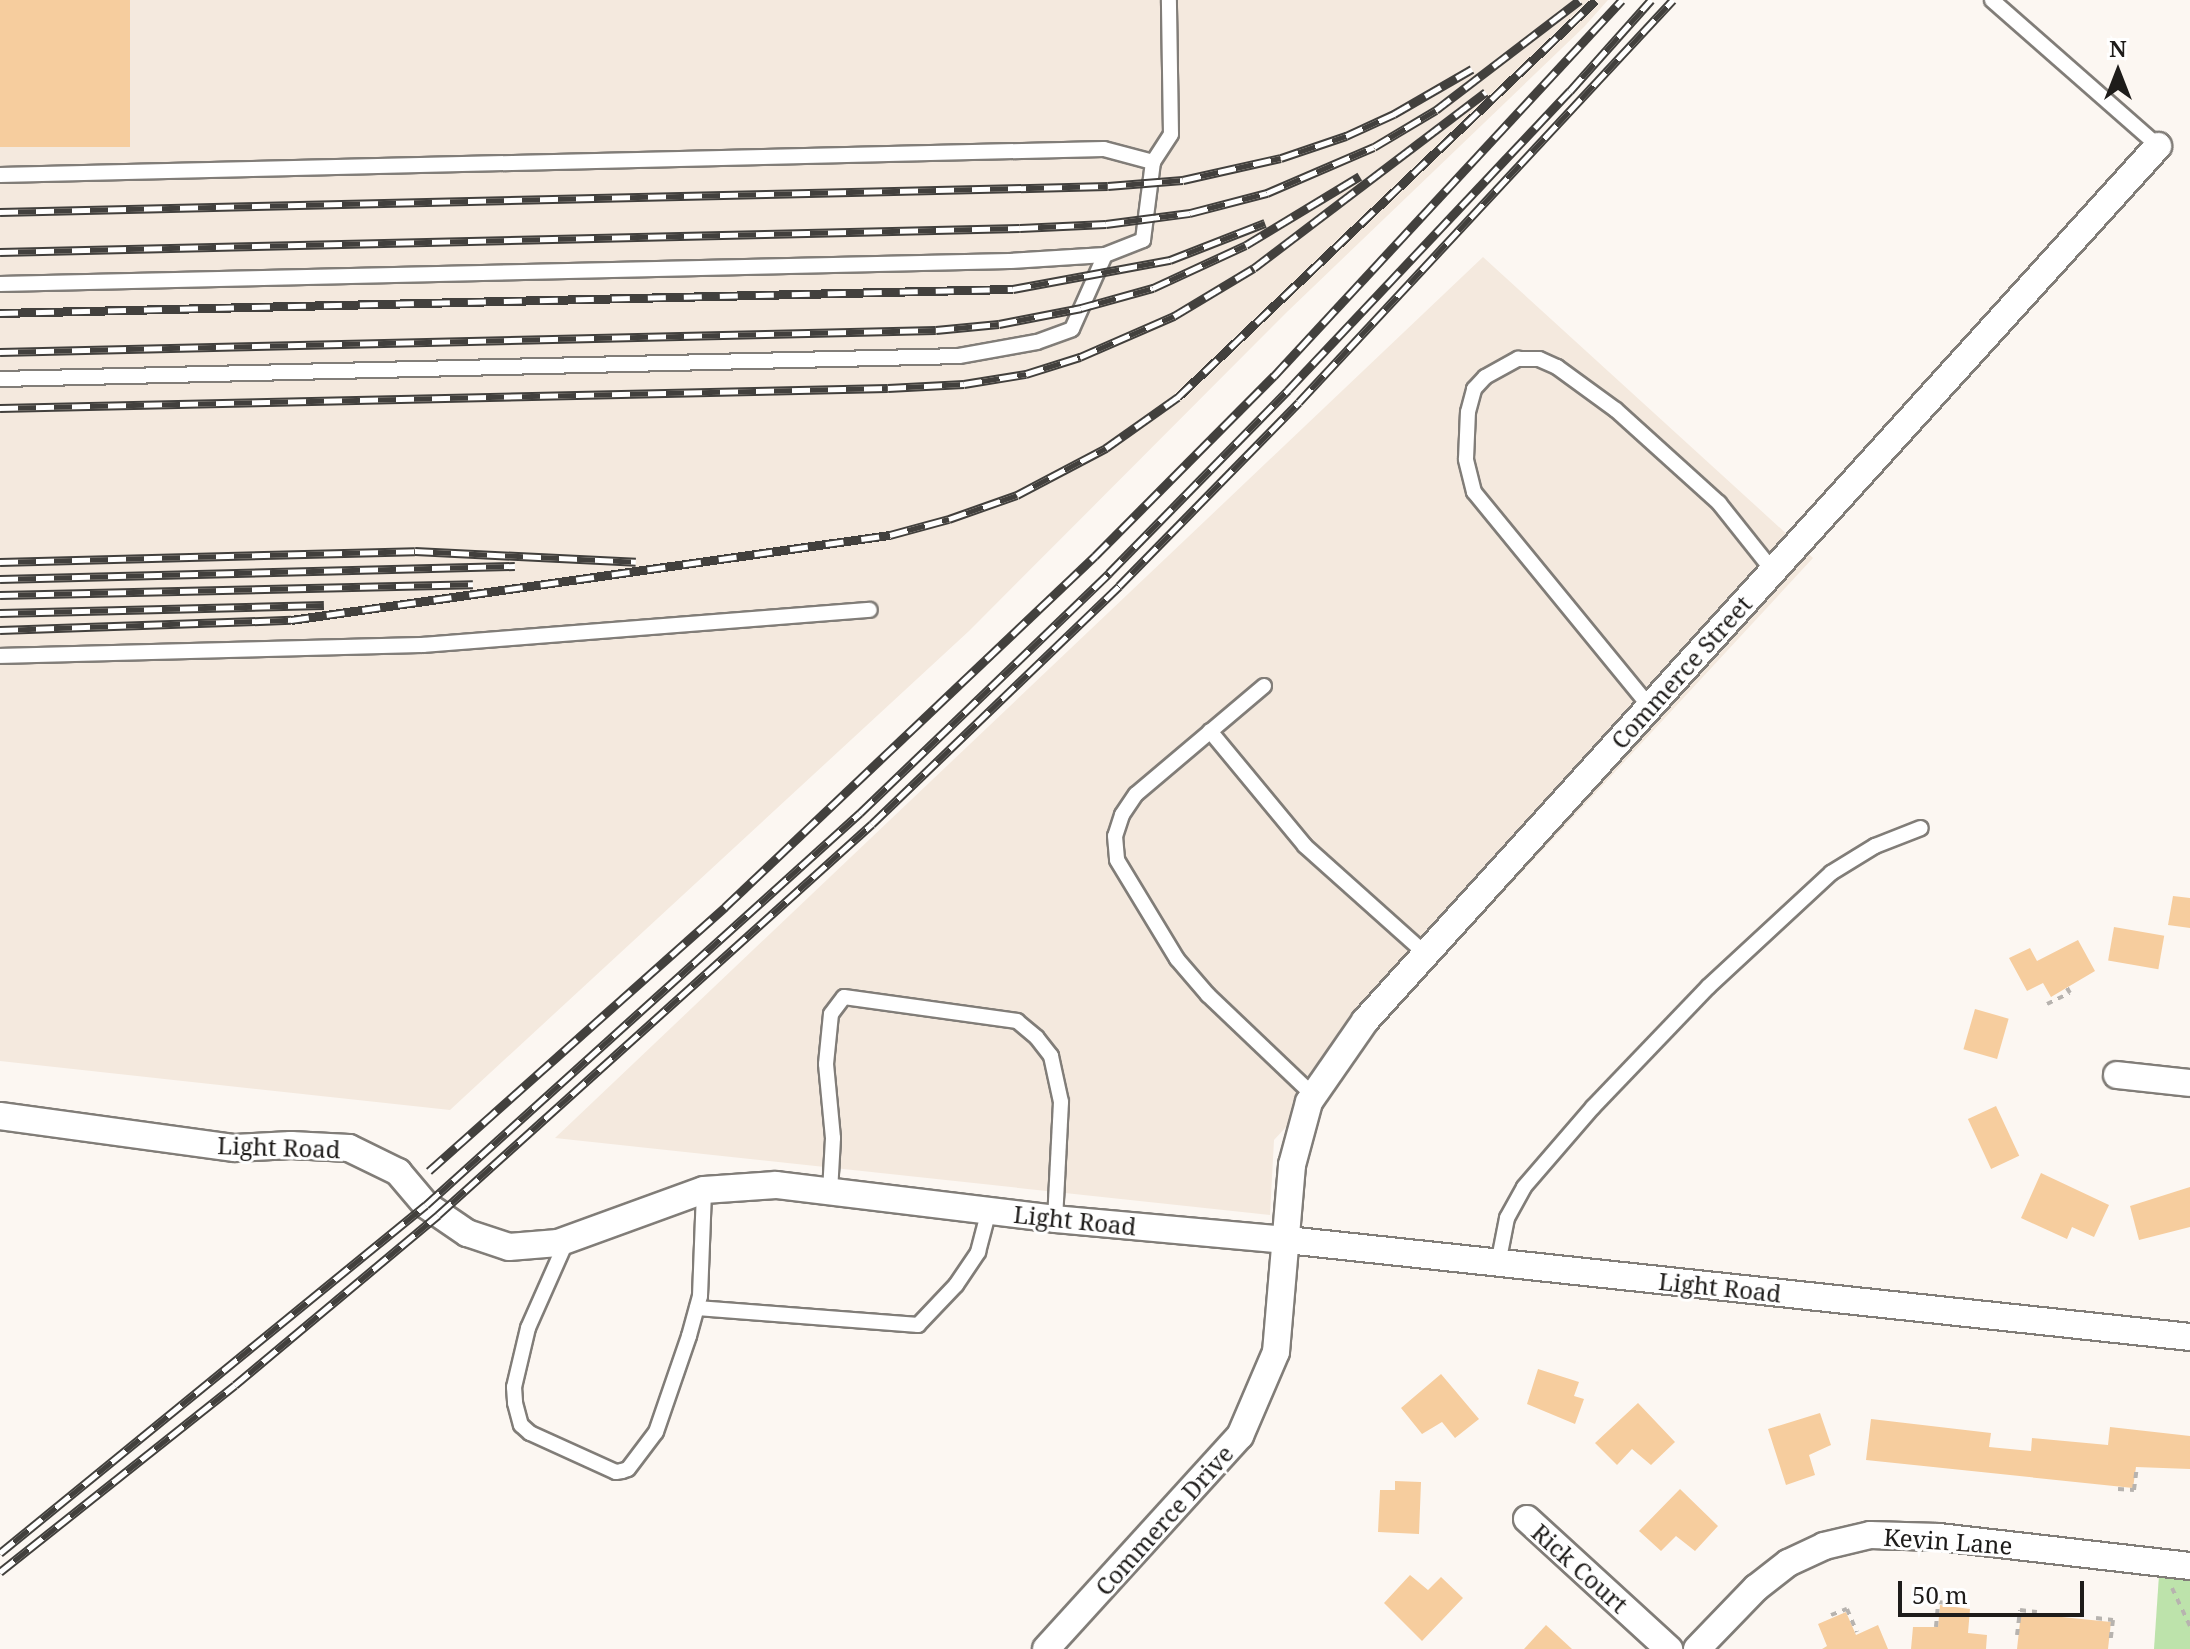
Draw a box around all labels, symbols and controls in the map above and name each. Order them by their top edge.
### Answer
north arrow [2078,32,2158,112]
text: N [2109,33,2127,63]
street label: Commerce Street [1605,590,1757,754]
street label: Light Road [217,1130,341,1164]
street label: Light Road [1012,1199,1138,1241]
street label: Light Road [1657,1266,1783,1308]
street label: Commerce Drive [1089,1439,1239,1601]
street label: Rick Court [1526,1517,1634,1619]
street label: Kevin Lane [1883,1522,2013,1560]
scale bar [1902,1565,2088,1615]
text: 50 m [1912,1578,1968,1611]

